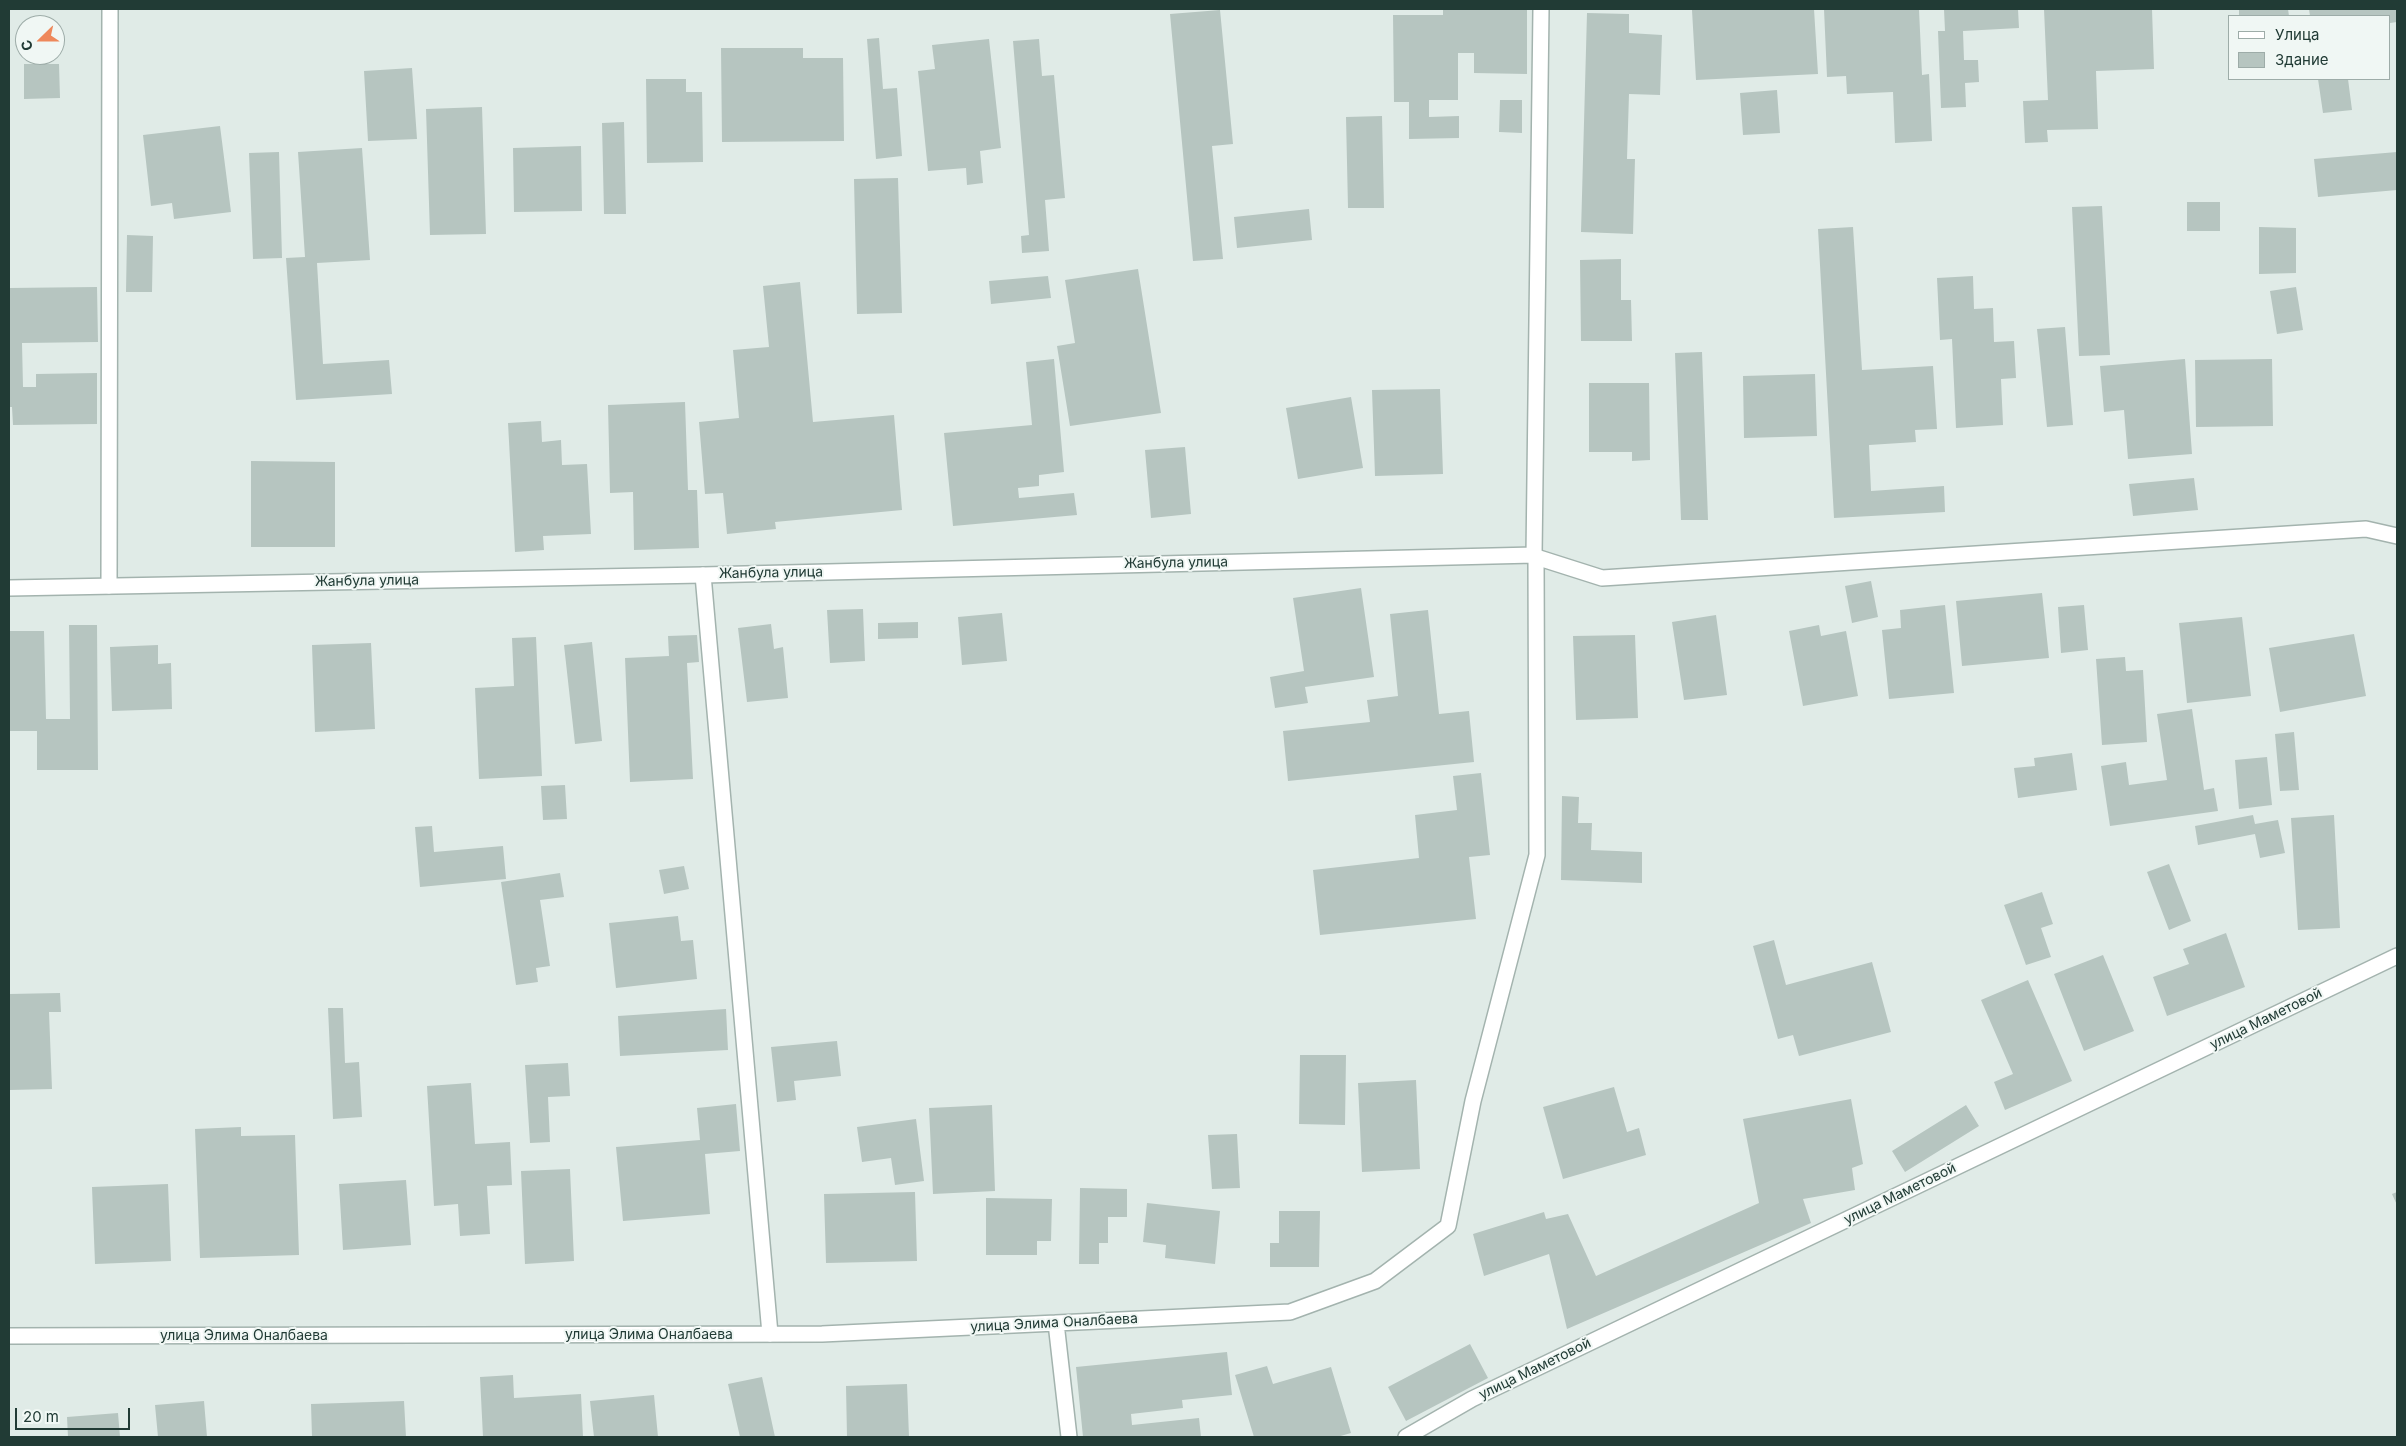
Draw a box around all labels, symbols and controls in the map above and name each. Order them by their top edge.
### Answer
north arrow [15,15,65,65]
legend [2228,15,2391,80]
text: Улица [2275,25,2319,44]
text: С [17,37,36,53]
text: Здание [2275,50,2329,69]
street label: Жанбула улица [1124,554,1228,572]
street label: Жанбула улица [719,564,823,582]
street label: Жанбула улица [315,572,419,590]
street label: улица Маметовой [2207,985,2325,1053]
street label: улица Маметовой [1841,1160,1959,1228]
street label: улица Элима Оналбаева [970,1310,1138,1336]
street label: улица Элима Оналбаева [565,1327,733,1343]
street label: улица Элима Оналбаева [160,1328,328,1344]
street label: улица Маметовой [1476,1335,1594,1403]
scale bar [18,1398,132,1430]
text: 20 m [23,1407,59,1426]

